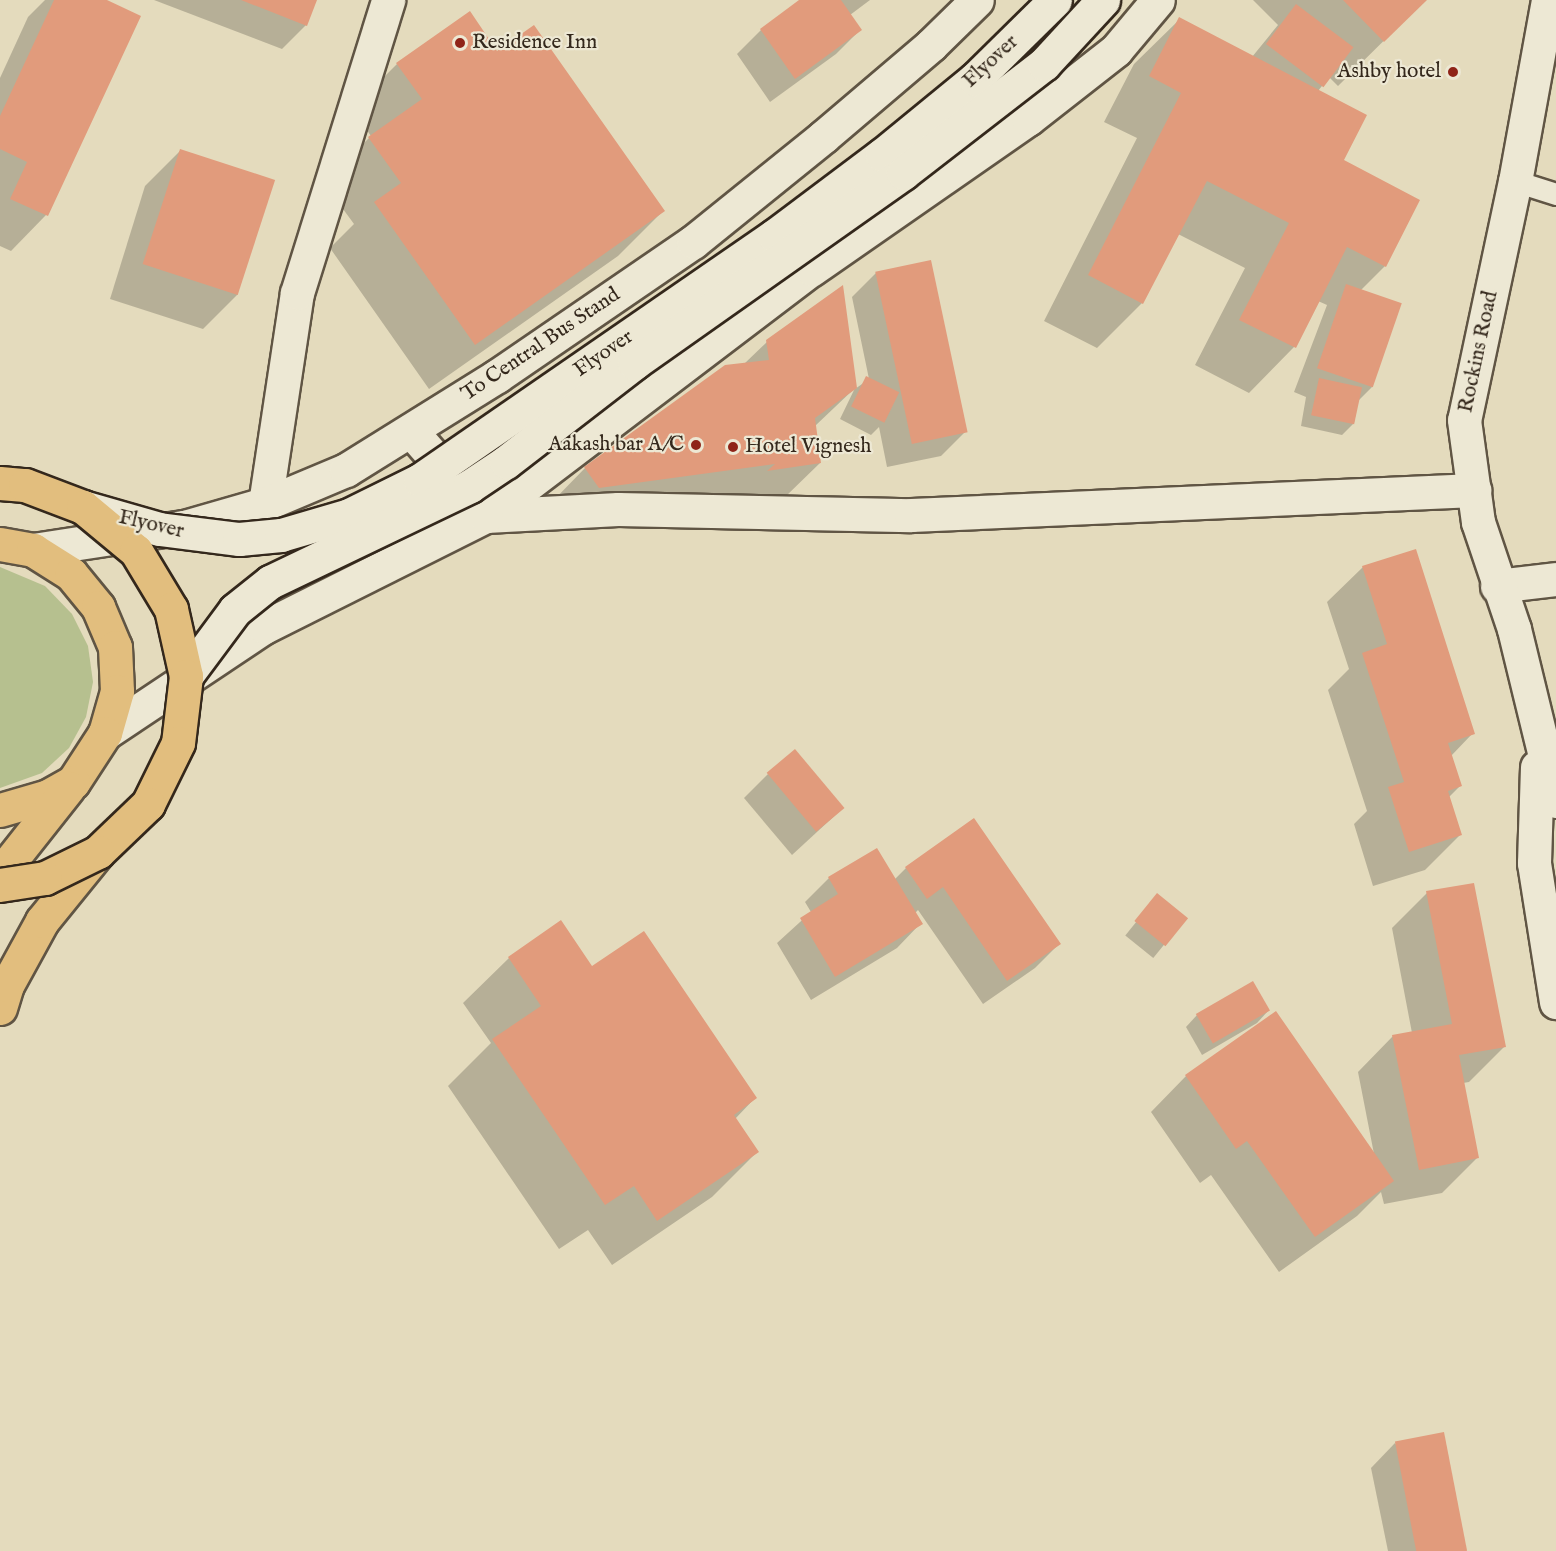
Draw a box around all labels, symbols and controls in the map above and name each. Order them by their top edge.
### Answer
place label: Residence Inn [472,30,597,56]
street label: Flyover [958,30,1024,94]
marker: Residence Inn [453,36,467,50]
place label: Ashby hotel [1337,59,1441,85]
marker: Ashby hotel [1446,65,1460,79]
street label: To Central Bus Stand [457,283,625,407]
street label: Rockins Road [1454,289,1504,415]
street label: Flyover [570,325,638,383]
place label: Aakash bar A/C [548,432,684,458]
place label: Hotel Vignesh [745,434,871,460]
marker: Aakash bar A/C [689,438,703,452]
marker: Hotel Vignesh [726,440,740,454]
street label: Flyover [116,505,186,545]

